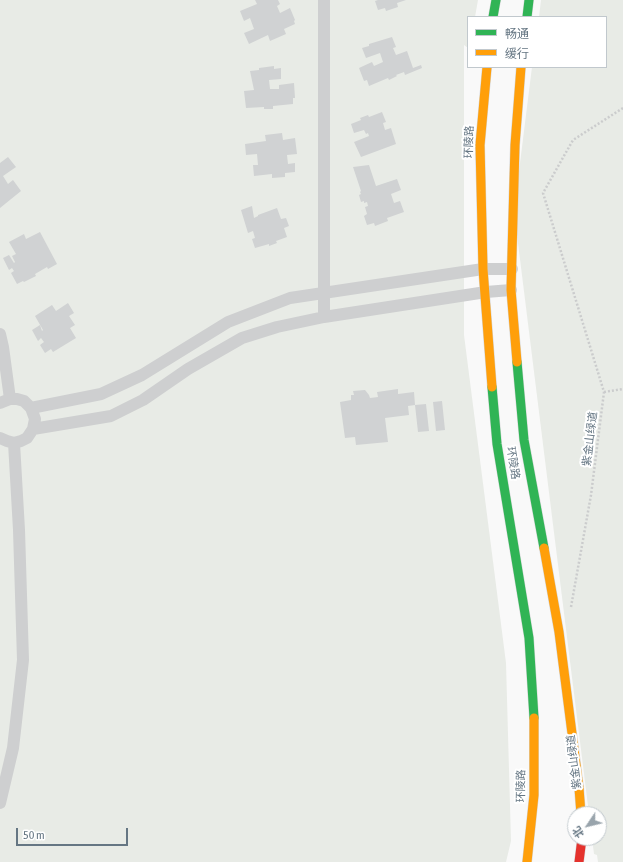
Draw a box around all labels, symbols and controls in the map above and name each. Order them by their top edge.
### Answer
legend [467,16,607,68]
text: 畅通 [505,27,529,41]
text: 缓行 [505,47,529,61]
street label: 环陵路 [462,125,476,159]
street label: 紫金山绿道 [580,411,600,467]
street label: 环陵路 [504,446,522,480]
street label: 紫金山绿道 [564,734,584,790]
street label: 环陵路 [514,769,528,803]
north arrow [567,806,607,846]
scale bar [18,820,130,846]
text: 北 [570,824,586,840]
text: 50 m [23,828,45,842]

